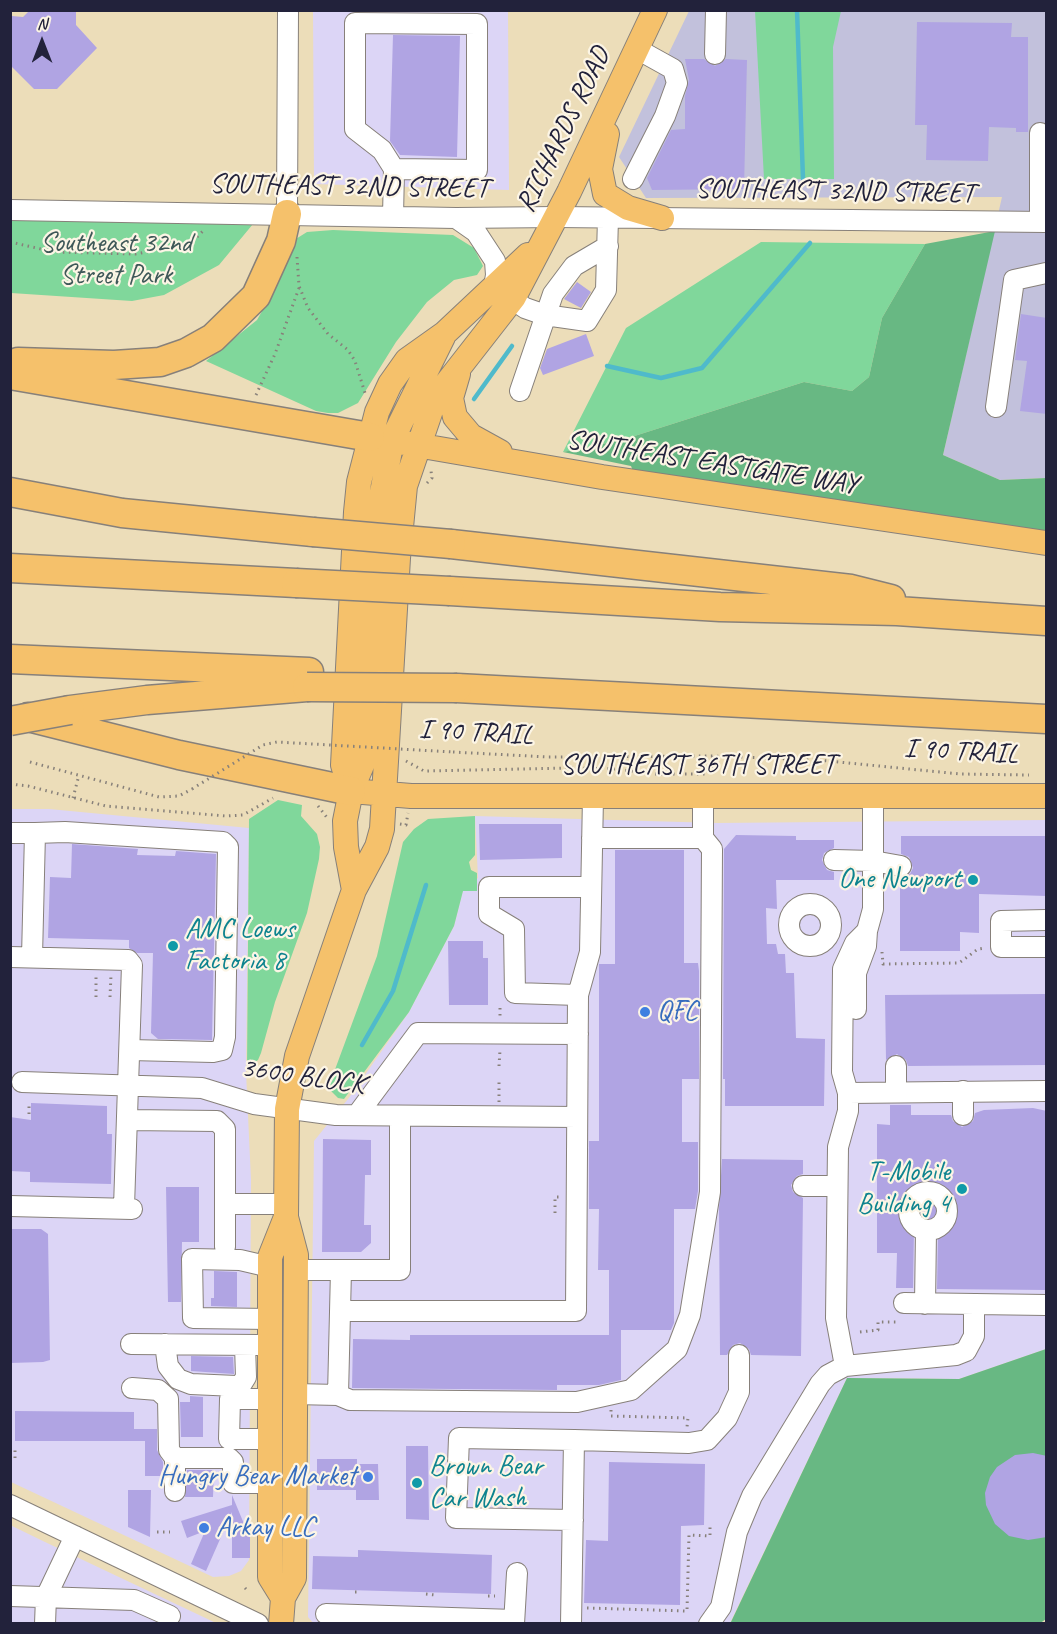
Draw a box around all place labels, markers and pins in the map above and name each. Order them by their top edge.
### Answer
place label: One Newport [838,863,961,897]
marker: One Newport [966,873,980,887]
place label: AMC Loews Factoria 8 [185,913,295,979]
marker: AMC Loews Factoria 8 [166,939,180,953]
place label: QFC [657,995,698,1029]
marker: QFC [638,1005,652,1019]
place label: T-Mobile Building 4 [857,1156,950,1222]
marker: T-Mobile Building 4 [955,1182,969,1196]
place label: Brown Bear Car Wash [429,1450,542,1516]
place label: Hungry Bear Market [158,1460,356,1494]
marker: Hungry Bear Market [361,1470,375,1484]
marker: Brown Bear Car Wash [410,1476,424,1490]
place label: Arkay LLC [216,1511,315,1545]
marker: Arkay LLC [197,1521,211,1535]

